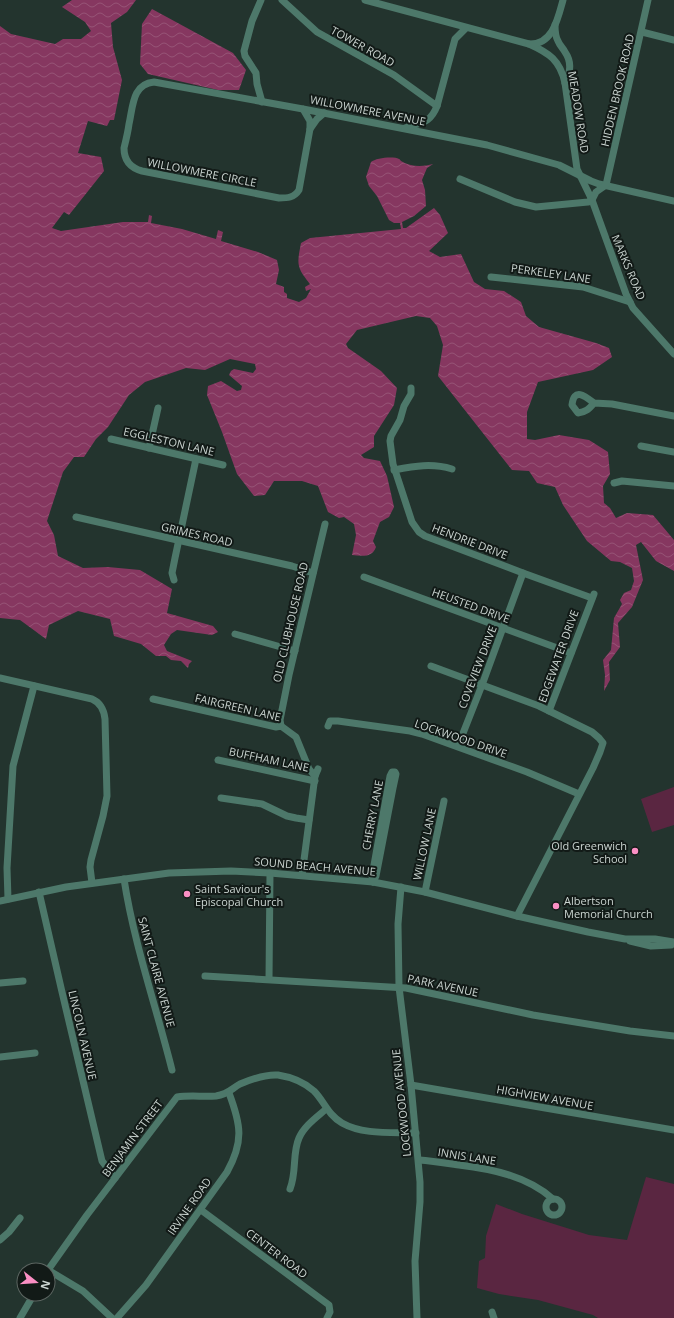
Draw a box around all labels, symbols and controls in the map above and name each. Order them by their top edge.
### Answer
street label: TOWER ROAD [328,22,398,70]
street label: HIDDEN BROOK ROAD [597,32,637,148]
street label: MEADOW ROAD [565,70,593,154]
street label: WILLOWMERE AVENUE [309,91,427,129]
street label: WILLOWMERE CIRCLE [146,154,258,190]
street label: MARKS ROAD [609,232,649,302]
street label: PERKELEY LANE [510,260,592,286]
street label: EGGLESTON LANE [122,423,216,459]
street label: GRIMES ROAD [160,518,234,550]
street label: HENDRIE DRIVE [430,520,510,562]
street label: OLD CLUBHOUSE ROAD [269,560,311,684]
street label: HEUSTED DRIVE [430,584,512,626]
street label: EDGEWATER DRIVE [534,608,582,704]
street label: COVEVIEW DRIVE [454,623,500,711]
street label: FAIRGREEN LANE [194,690,282,724]
street label: LOCKWOOD DRIVE [413,715,509,761]
street label: BUFFHAM LANE [228,743,310,775]
street label: CHERRY LANE [358,779,386,851]
street label: WILLOW LANE [409,807,439,881]
place label: Old Greenwich School [551,838,627,866]
marker: Old Greenwich School [630,846,640,856]
street label: SOUND BEACH AVENUE [254,853,376,879]
place label: Saint Saviour's Episcopal Church [195,881,283,909]
marker: Saint Saviour's Episcopal Church [182,889,192,899]
place label: Albertson Memorial Church [564,893,653,921]
marker: Albertson Memorial Church [551,901,561,911]
street label: SAINT CLAIRE AVENUE [135,915,179,1029]
street label: PARK AVENUE [406,970,480,1000]
street label: LINCOLN AVENUE [65,989,101,1081]
street label: LOCKWOOD AVENUE [388,1048,414,1158]
street label: HIGHVIEW AVENUE [495,1081,595,1113]
street label: BENJAMIN STREET [98,1096,166,1180]
street label: INNIS LANE [437,1144,497,1168]
street label: IRVINE ROAD [164,1174,214,1238]
street label: CENTER ROAD [243,1225,311,1281]
north arrow [16,1262,56,1302]
text: N [38,1279,55,1292]

